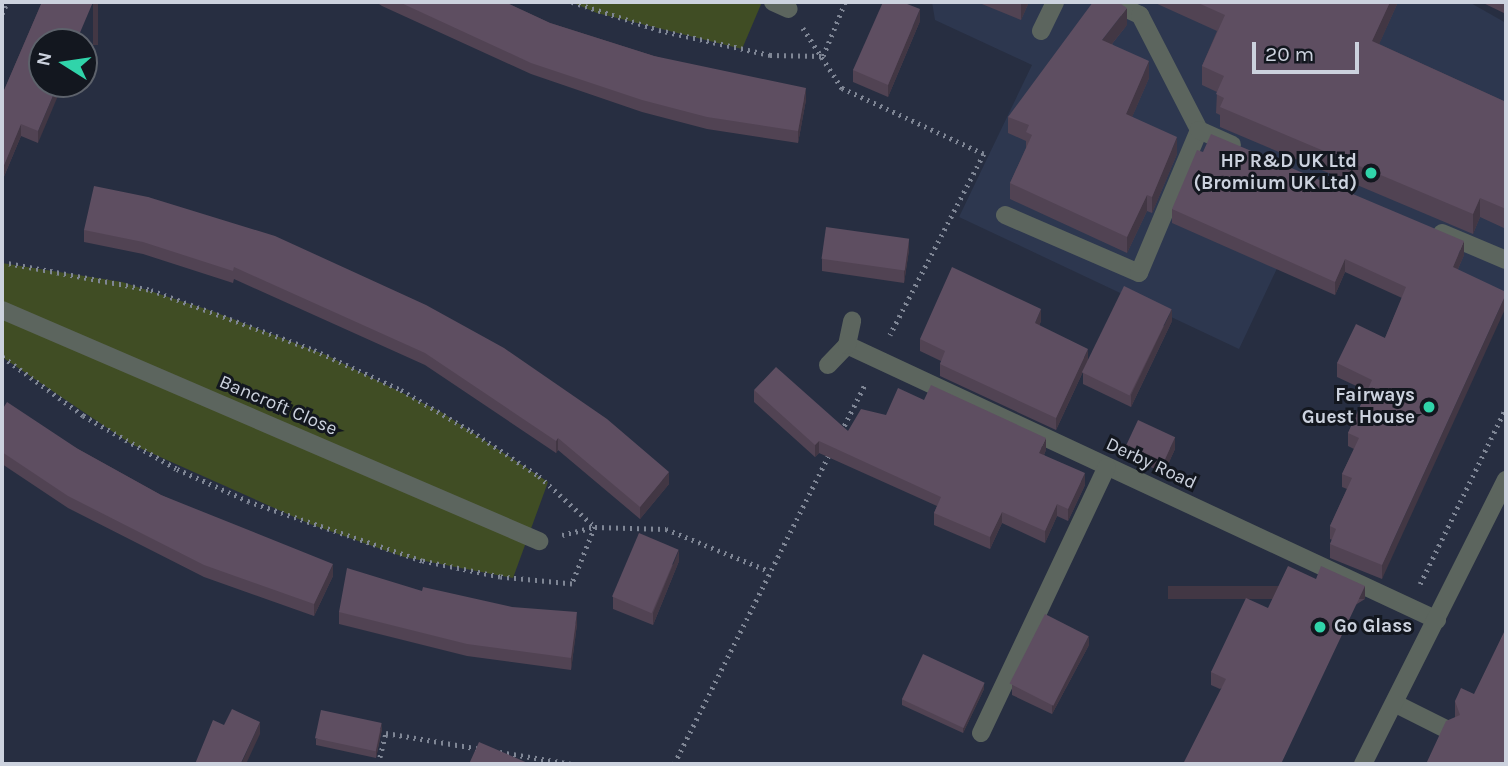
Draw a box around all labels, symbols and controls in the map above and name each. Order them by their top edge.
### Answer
north arrow [28,28,98,98]
scale bar [1256,28,1363,72]
text: 20 m [1265,42,1314,66]
text: N [32,50,57,68]
place label: HP R&D UK Ltd (Bromium UK Ltd) [1193,151,1357,195]
marker: HP R&D UK Ltd (Bromium UK Ltd) [1363,165,1379,181]
street label: Bancroft Close [216,371,340,441]
place label: Fairways Guest House [1302,385,1415,429]
marker: Fairways Guest House [1421,399,1437,415]
street label: Derby Road [1102,433,1200,495]
place label: Go Glass [1334,616,1412,638]
marker: Go Glass [1312,619,1328,635]

